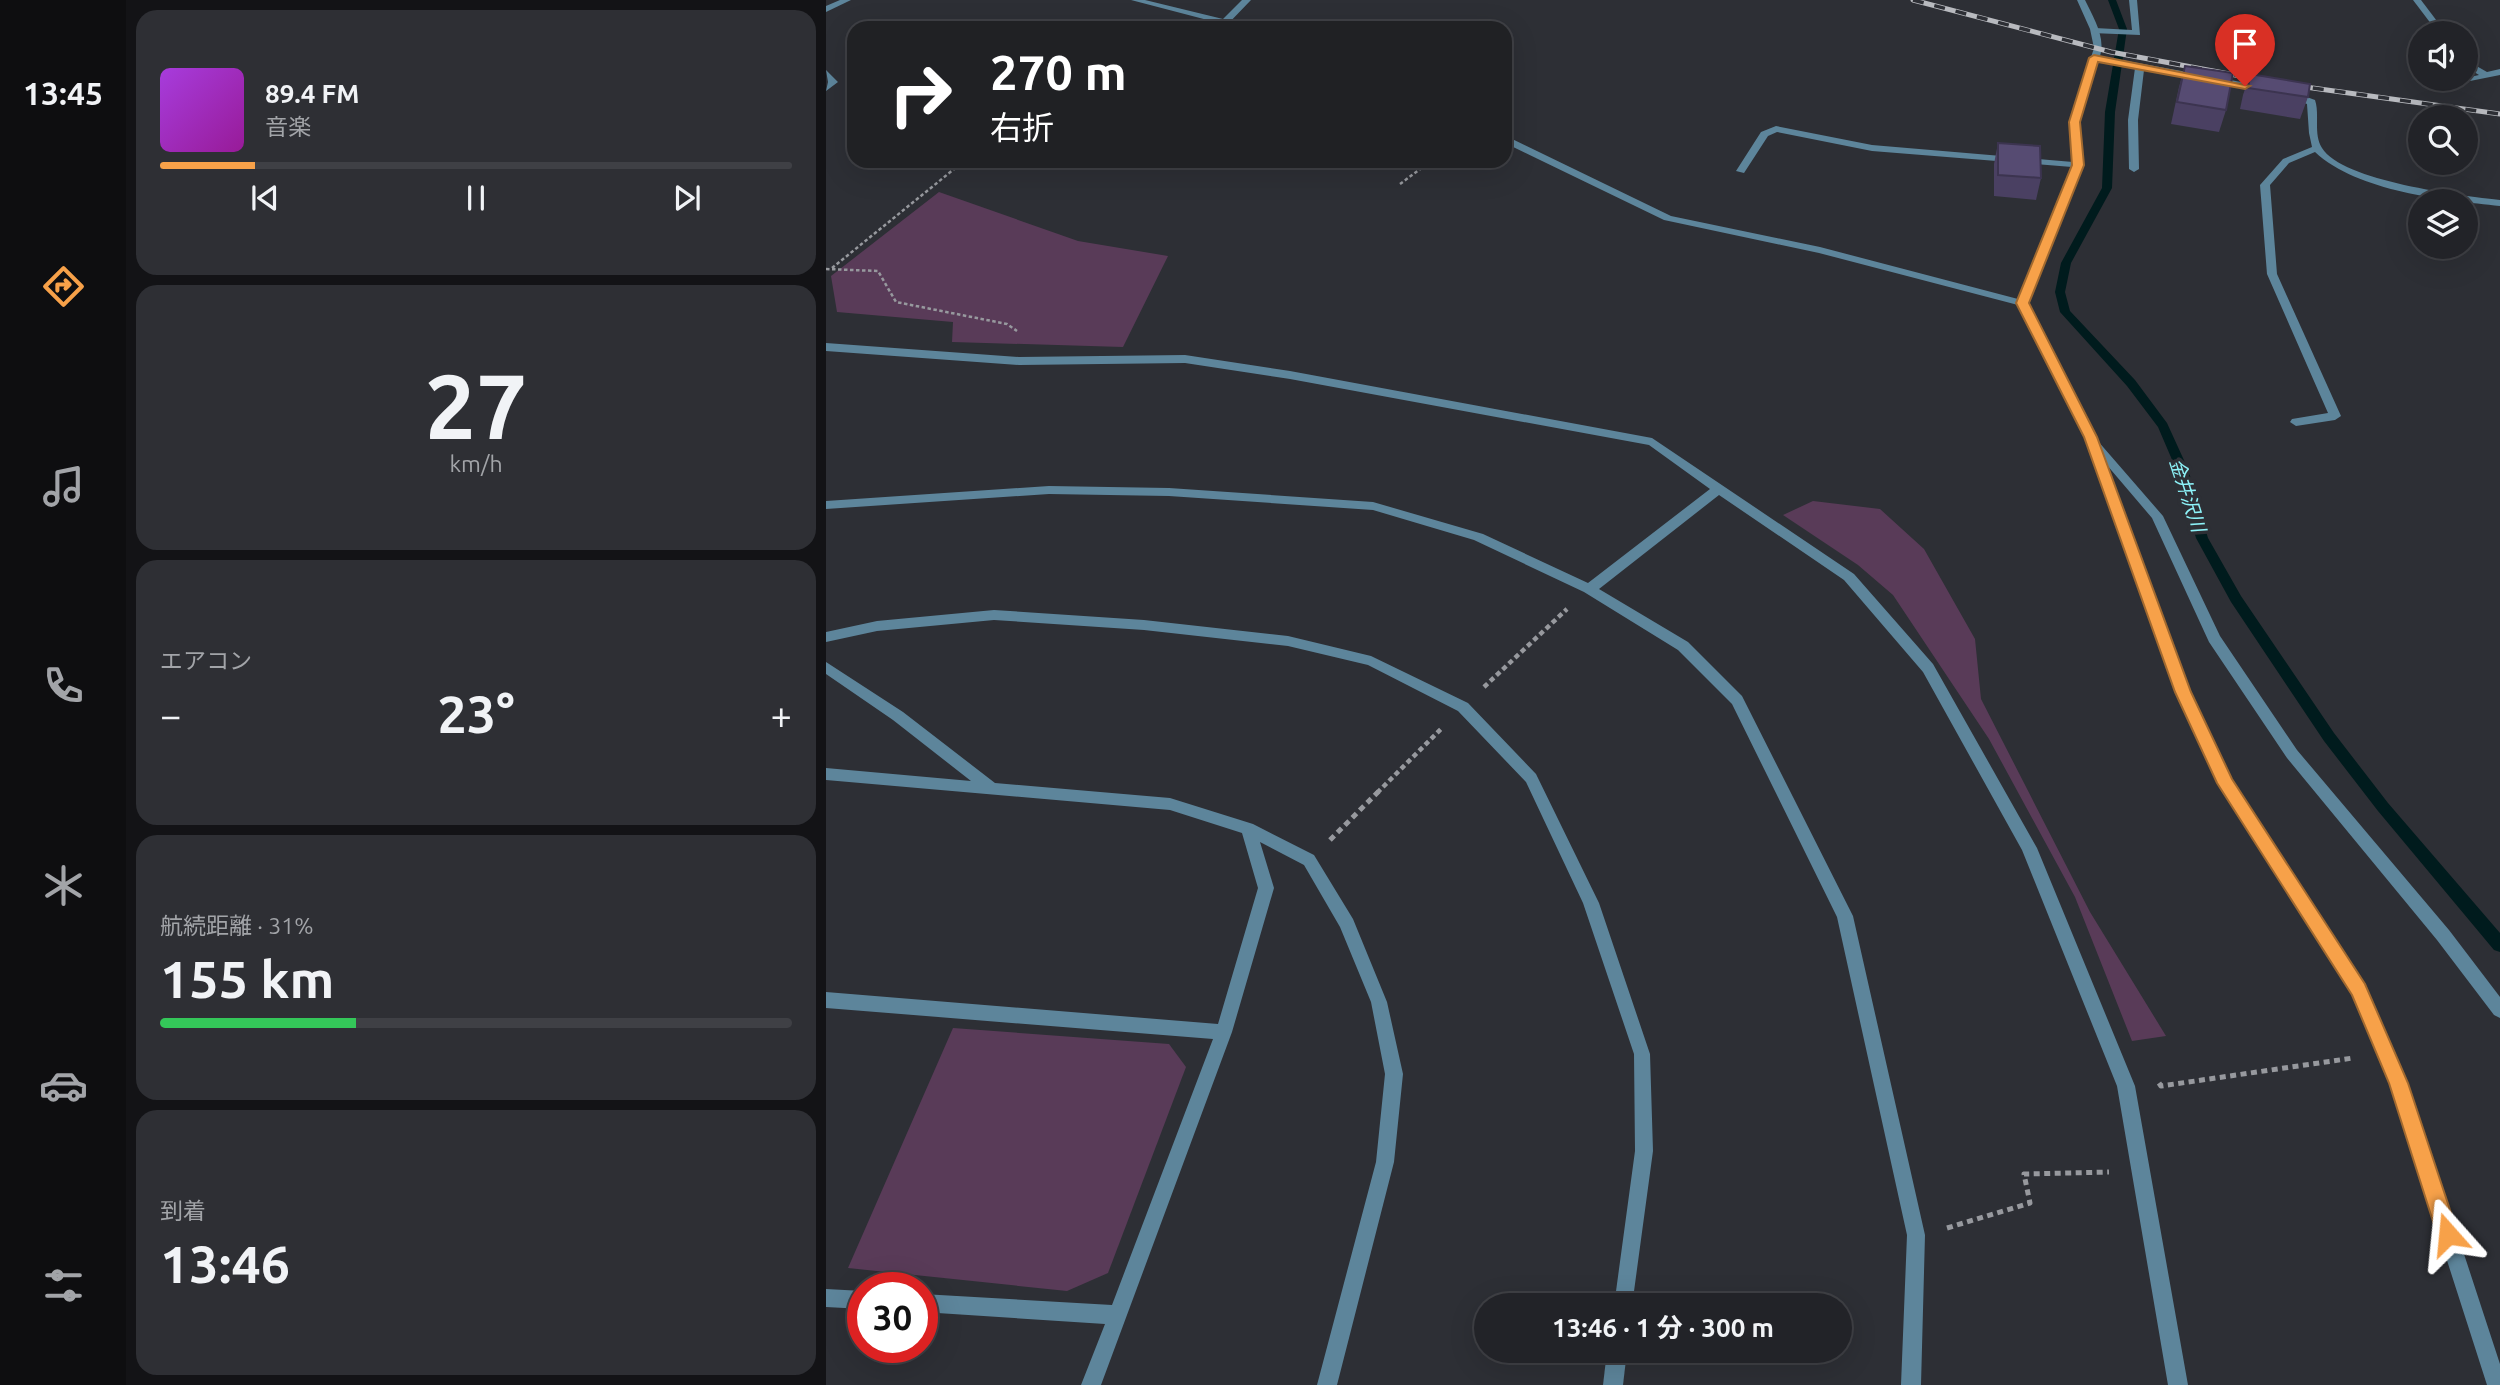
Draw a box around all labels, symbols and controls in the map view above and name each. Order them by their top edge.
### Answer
pin [2215,14,2275,86]
map controls [2408,21,2478,259]
button: sound [2408,21,2478,91]
icon: arrive [2226,25,2264,63]
text: 270 m [990,44,1127,99]
icon: right [875,49,966,140]
text: 13:45 [23,75,103,111]
text: 89.4 FM [265,79,359,108]
button: search [2408,105,2478,175]
text: 右折 [990,109,1054,145]
text: 音楽 [265,114,311,139]
icon: previous [246,179,284,217]
icon: pause [457,179,495,217]
icon: next [668,179,706,217]
button: layers [2408,189,2478,259]
icon: directions [39,262,88,311]
text: 27 [425,354,527,456]
text: km/h [449,451,503,476]
water label: 金井沢川 [2166,455,2211,536]
icon: music [39,462,88,511]
text: エアコン [160,648,252,673]
icon: phone [39,661,88,710]
text: 23° [437,685,515,743]
text: − [160,694,181,736]
text: + [771,694,792,736]
icon: climate [39,861,88,910]
text: 航続距離 · 31% [160,913,313,938]
text: 155 km [160,950,334,1008]
icon: car [39,1061,88,1110]
position arrow [2411,1197,2485,1271]
text: 到着 [160,1198,206,1223]
text: 13:46 [160,1235,290,1293]
icon: filters [39,1261,88,1310]
speed limit sign: 30 [847,1272,938,1363]
text: 13:46 · 1 分 · 300 m [1552,1313,1774,1342]

